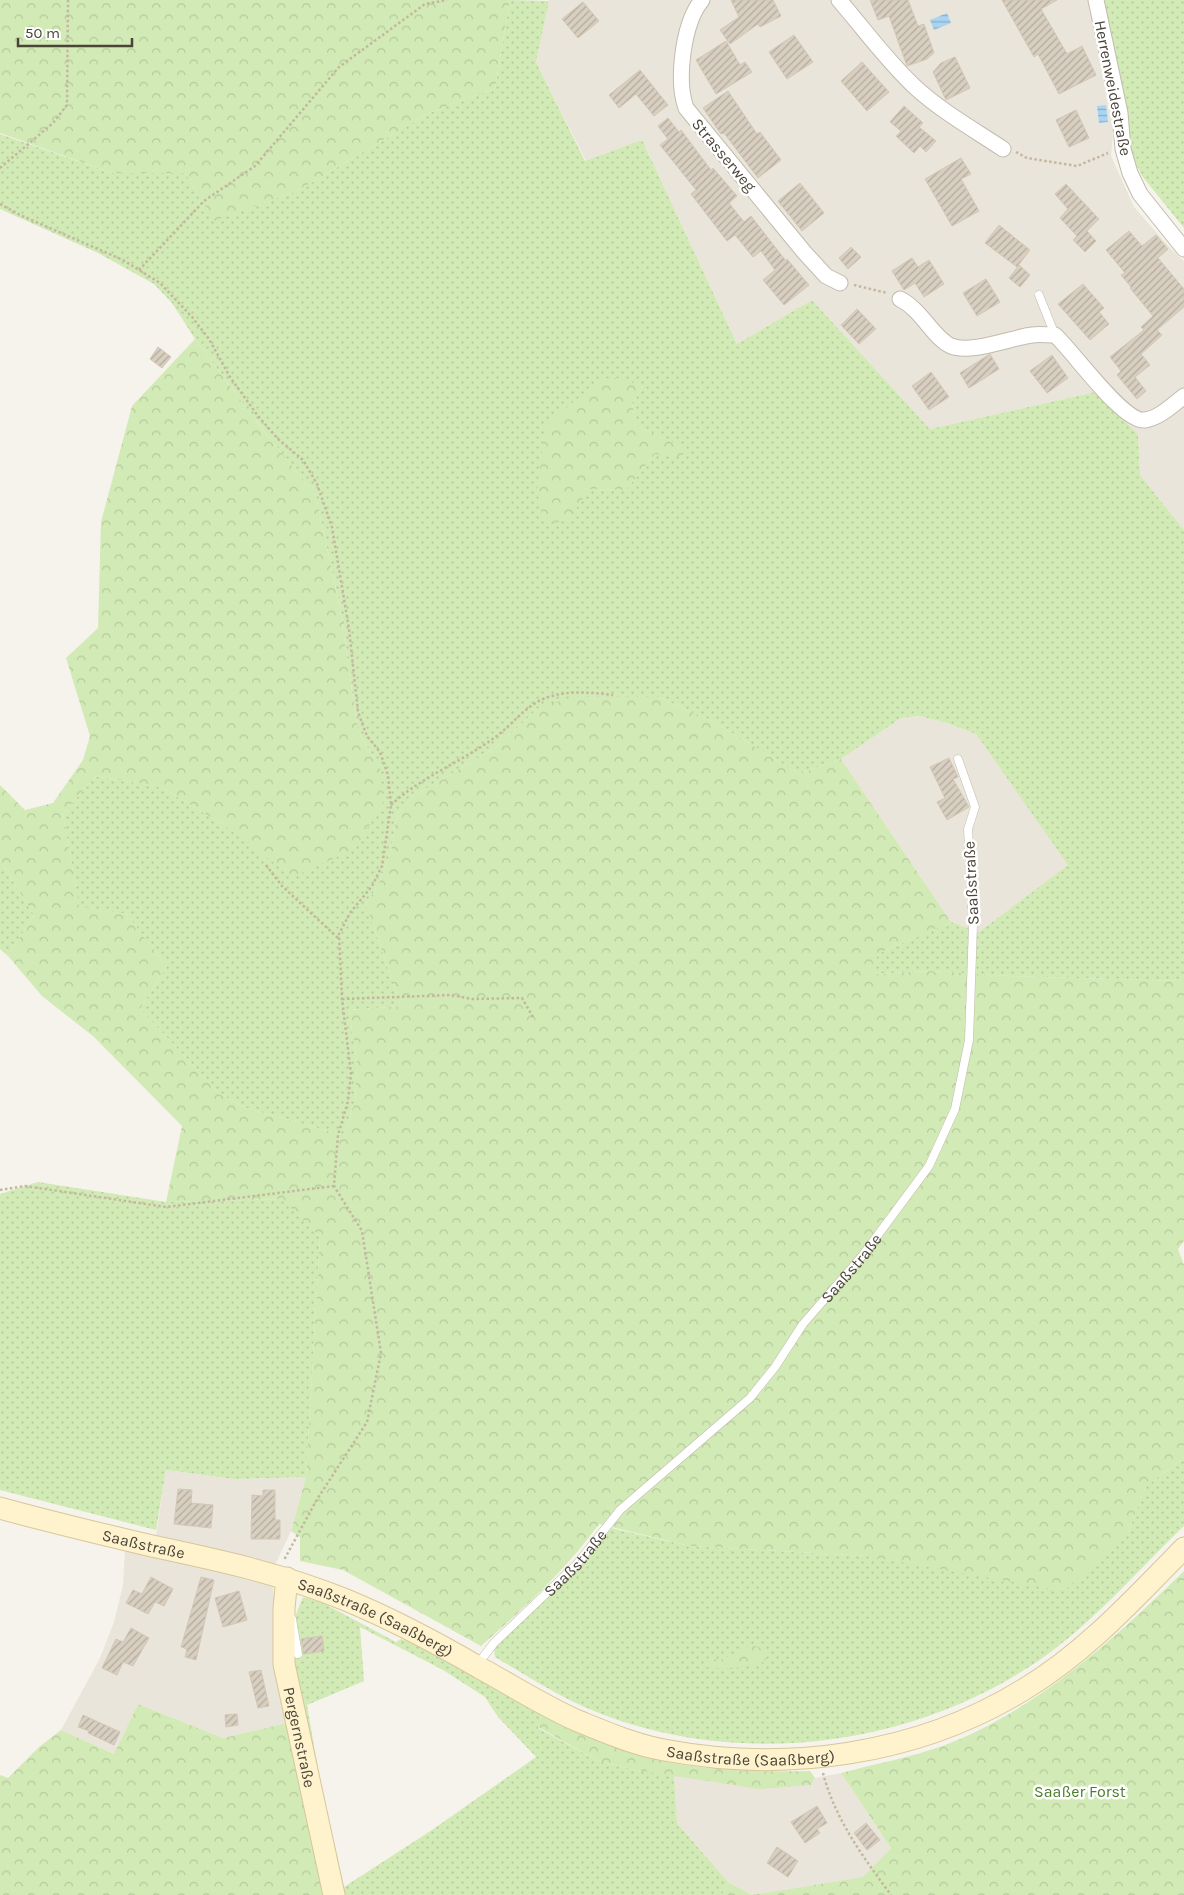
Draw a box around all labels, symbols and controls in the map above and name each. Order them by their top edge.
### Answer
scale bar [18,15,131,47]
street label: Herrenweidestraße [1091,19,1135,157]
text: 50 m [25,24,60,42]
street label: Strasserweg [688,114,760,196]
street label: Saaßstraße [959,840,983,926]
street label: Saaßstraße [817,1230,885,1306]
street label: Saaßstraße [100,1525,187,1562]
street label: Saaßstraße [540,1525,610,1600]
street label: Saaßstraße (Saaßberg) [295,1574,457,1660]
street label: Pergernstraße [280,1685,320,1789]
street label: Saaßstraße (Saaßberg) [665,1741,836,1769]
park label: Saaßer Forst [1034,1782,1126,1801]

